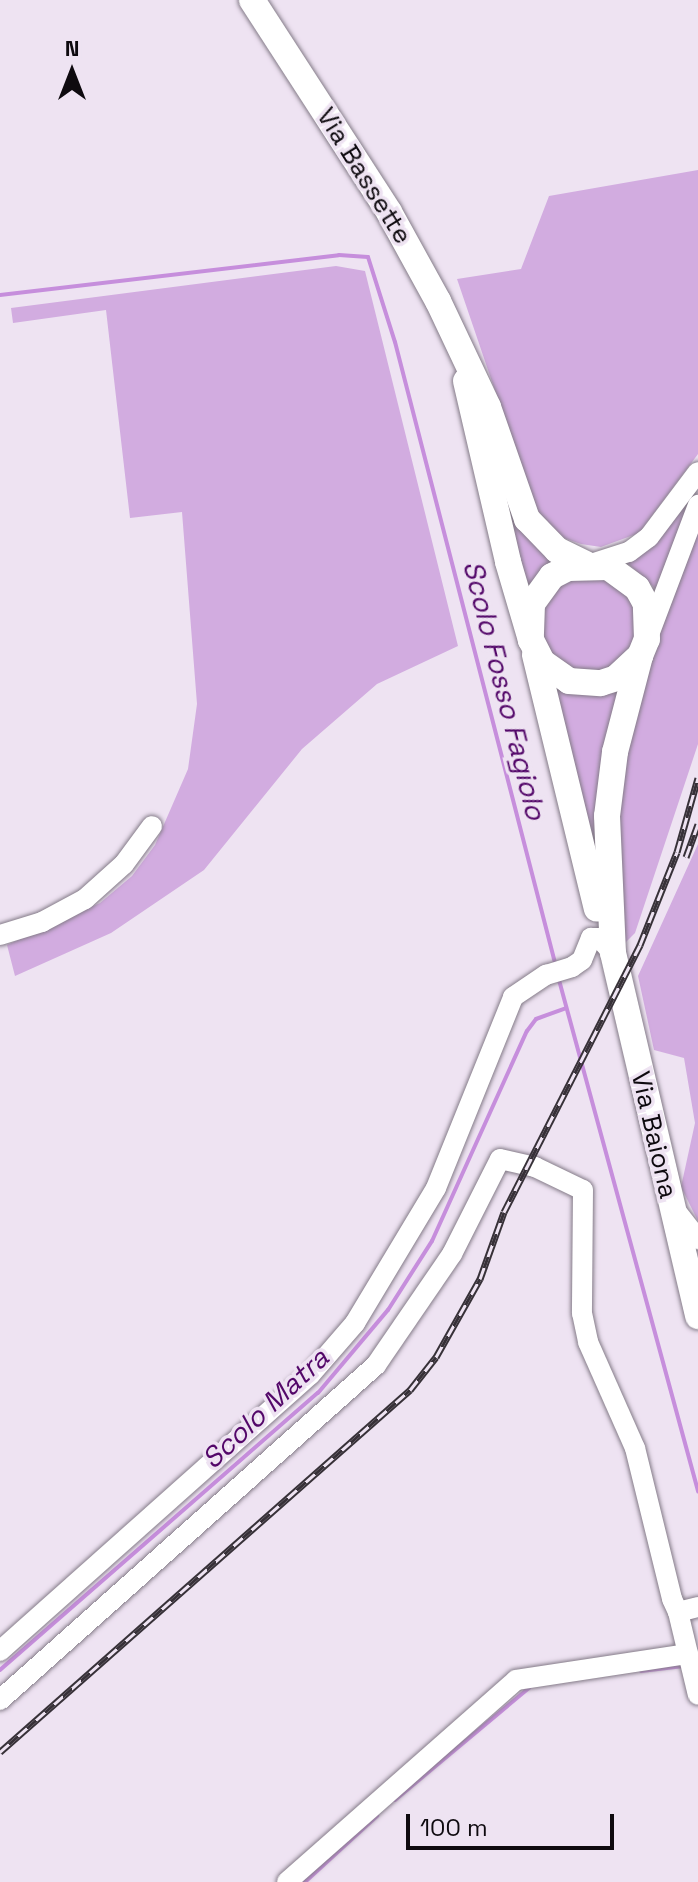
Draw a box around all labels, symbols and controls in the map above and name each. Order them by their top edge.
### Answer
north arrow [32,32,112,112]
text: N [65,34,79,62]
street label: Via Bassette [310,102,418,250]
water label: Scolo Fosso Fagiolo [457,557,553,823]
street label: Via Baiona [624,1068,684,1202]
water label: Scolo Matra [195,1341,335,1475]
scale bar [410,1798,618,1848]
text: 100 m [420,1812,488,1843]

